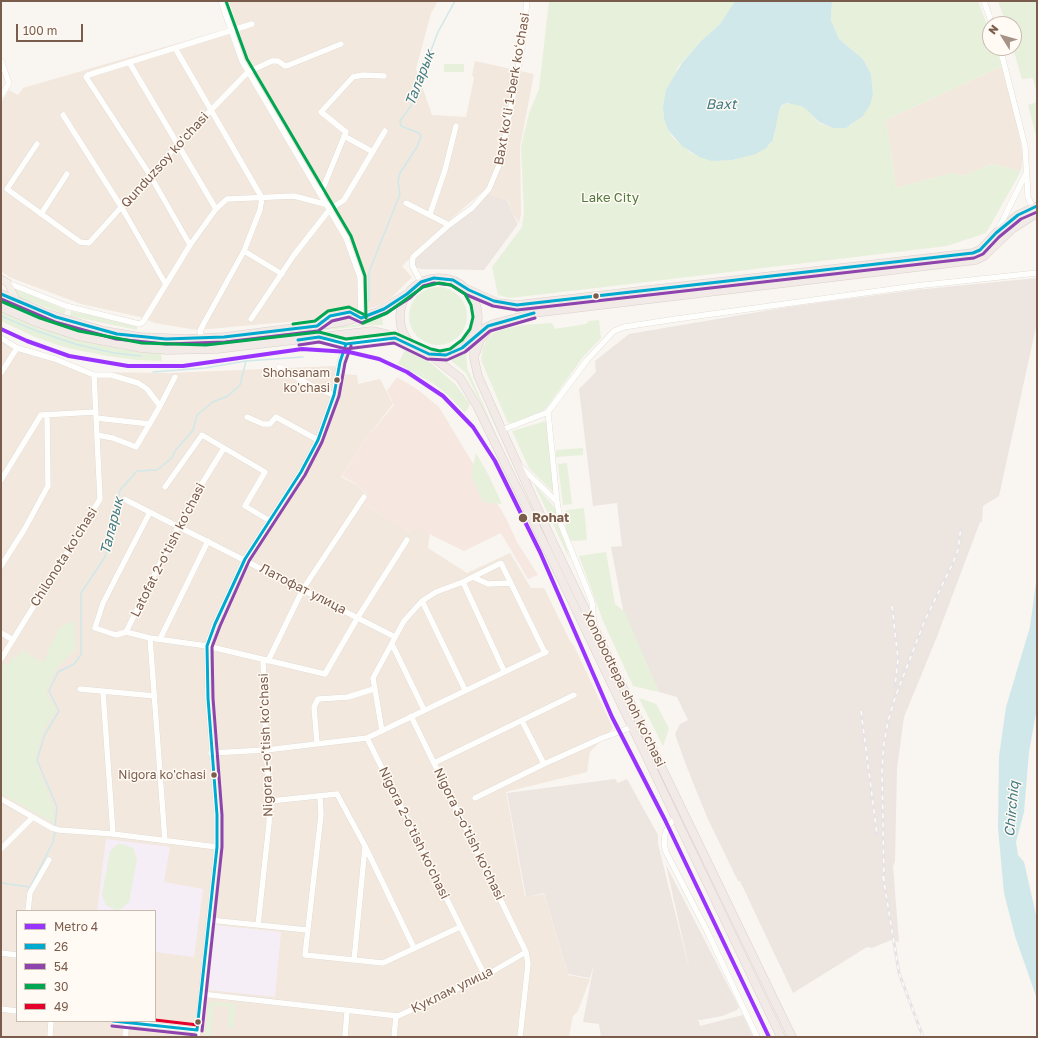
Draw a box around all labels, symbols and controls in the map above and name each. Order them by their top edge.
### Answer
street label: Baxt ko‘li 1-berk koʻchasi [491,12,533,166]
scale bar [18,16,85,42]
north arrow [982,16,1022,56]
text: N [985,22,1001,36]
text: 100 m [23,23,57,38]
water label: Таларык [402,48,438,108]
water label: Baхt [706,97,736,113]
street label: Qunduzsoy ko'chasi [118,109,212,211]
park label: Lake City [581,190,639,206]
unlabelled marker [591,291,601,301]
place label: Shohsanam ko'chasi [262,366,330,394]
marker: Shohsanam ko'chasi [332,375,342,385]
street label: Latofat 2-o'tish ko'chasi [127,480,209,620]
water label: Таларык [97,496,127,556]
street label: Chilonota ko'chasi [27,505,101,609]
place label: Rohat [532,510,569,526]
marker: Rohat [517,512,529,524]
street label: Латофат улица [257,560,349,618]
street label: Xonobodtepa shoh ko'chasi [579,609,669,769]
street label: Nigora 1-o'tish ko'chasi [256,673,276,817]
street label: Nigora 2-o'tish ko'chasi [375,764,453,902]
street label: Nigora 3-o'tish ko'chasi [430,765,508,903]
place label: Nigora ko'chasi [118,768,206,782]
marker: Nigora ko'chasi [209,770,219,780]
water label: Chirchiq [1001,780,1023,838]
legend [16,910,156,1022]
text: Metro 4 [54,919,98,934]
text: 26 [54,939,68,954]
text: 54 [54,959,68,974]
street label: Куклам улица [408,963,496,1017]
text: 30 [54,979,68,994]
text: 49 [54,999,69,1014]
unlabelled marker [193,1017,203,1027]

